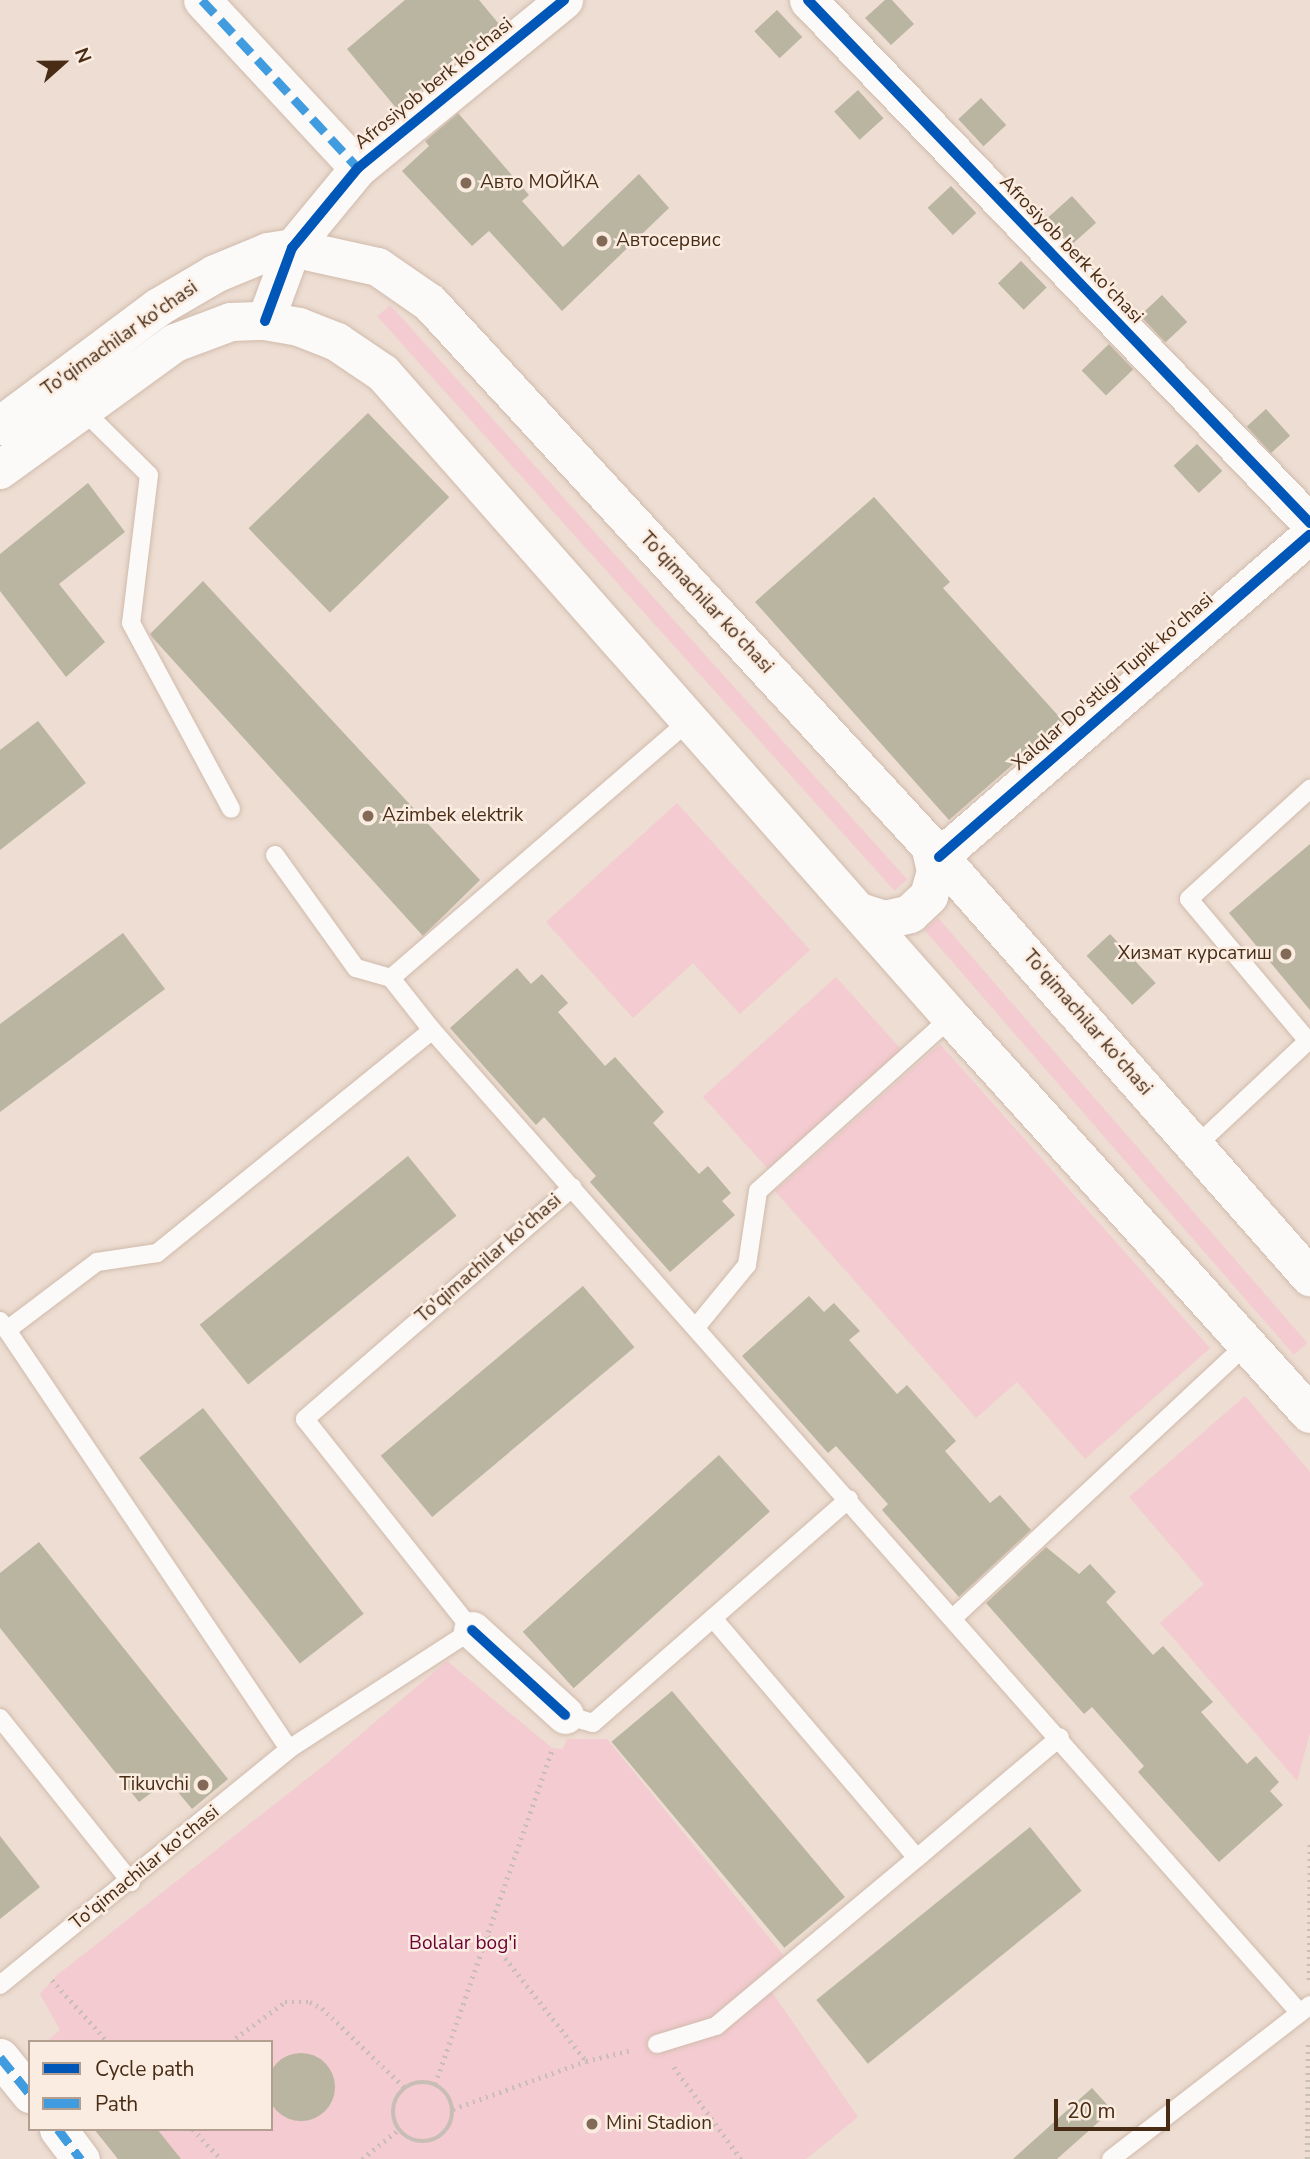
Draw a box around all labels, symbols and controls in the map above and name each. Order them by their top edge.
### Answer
street label: Afrosiyob berk ko'chasi [350,13,518,155]
north arrow [28,28,98,98]
text: N [68,44,97,67]
street label: Afrosiyob berk ko'chasi [995,171,1147,329]
place label: Авто МОЙКА [480,172,599,194]
marker: Авто МОЙКА [458,175,474,191]
place label: Автосервис [616,230,721,252]
marker: Автосервис [594,233,610,249]
street label: To'qimachilar ko'chasi [38,277,202,401]
street label: To'qimachilar ko'chasi [635,528,777,678]
street label: Xalqlar Do'stligi Tupik ko'chasi [1008,588,1218,776]
place label: Azimbek elektrik [382,805,523,827]
marker: Azimbek elektrik [360,808,376,824]
place label: Хизмат курсатиш [1118,943,1272,965]
street label: To'qimachilar ko'chasi [1018,946,1156,1100]
marker: Хизмат курсатиш [1278,946,1294,962]
street label: To'qimachilar ko'chasi [412,1190,566,1328]
place label: Tikuvchi [119,1774,189,1796]
marker: Tikuvchi [195,1777,211,1793]
street label: To'qimachilar ko'chasi [66,1801,224,1935]
park label: Bolalar bog'i [409,1933,517,1955]
legend [28,2040,273,2131]
text: Cycle path [95,2055,194,2083]
scale bar [1058,2086,1174,2130]
text: Path [95,2090,138,2118]
text: 20 m [1067,2097,1116,2125]
place label: Mini Stadion [606,2113,712,2135]
marker: Mini Stadion [584,2116,600,2132]

